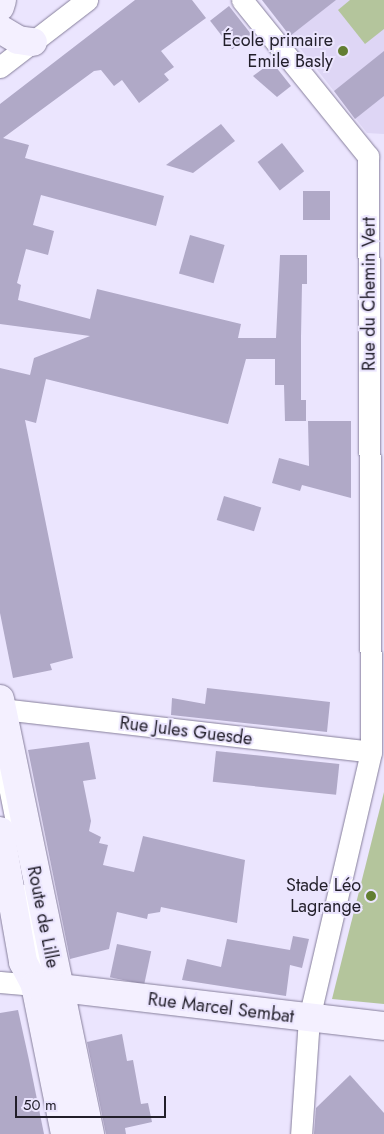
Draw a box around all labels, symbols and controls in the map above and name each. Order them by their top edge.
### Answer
place label: École primaire Emile Basly [222,30,333,72]
marker: École primaire Emile Basly [337,45,349,57]
street label: Rue du Chemin Vert [358,217,380,371]
street label: Rue Jules Guesde [118,712,254,750]
street label: Route de Lille [23,864,63,970]
place label: Stade Léo Lagrange [286,875,361,918]
marker: Stade Léo Lagrange [365,890,377,902]
street label: Rue Marcel Sembat [147,988,295,1028]
scale bar [18,1086,169,1118]
text: 50 m [23,1094,57,1116]

